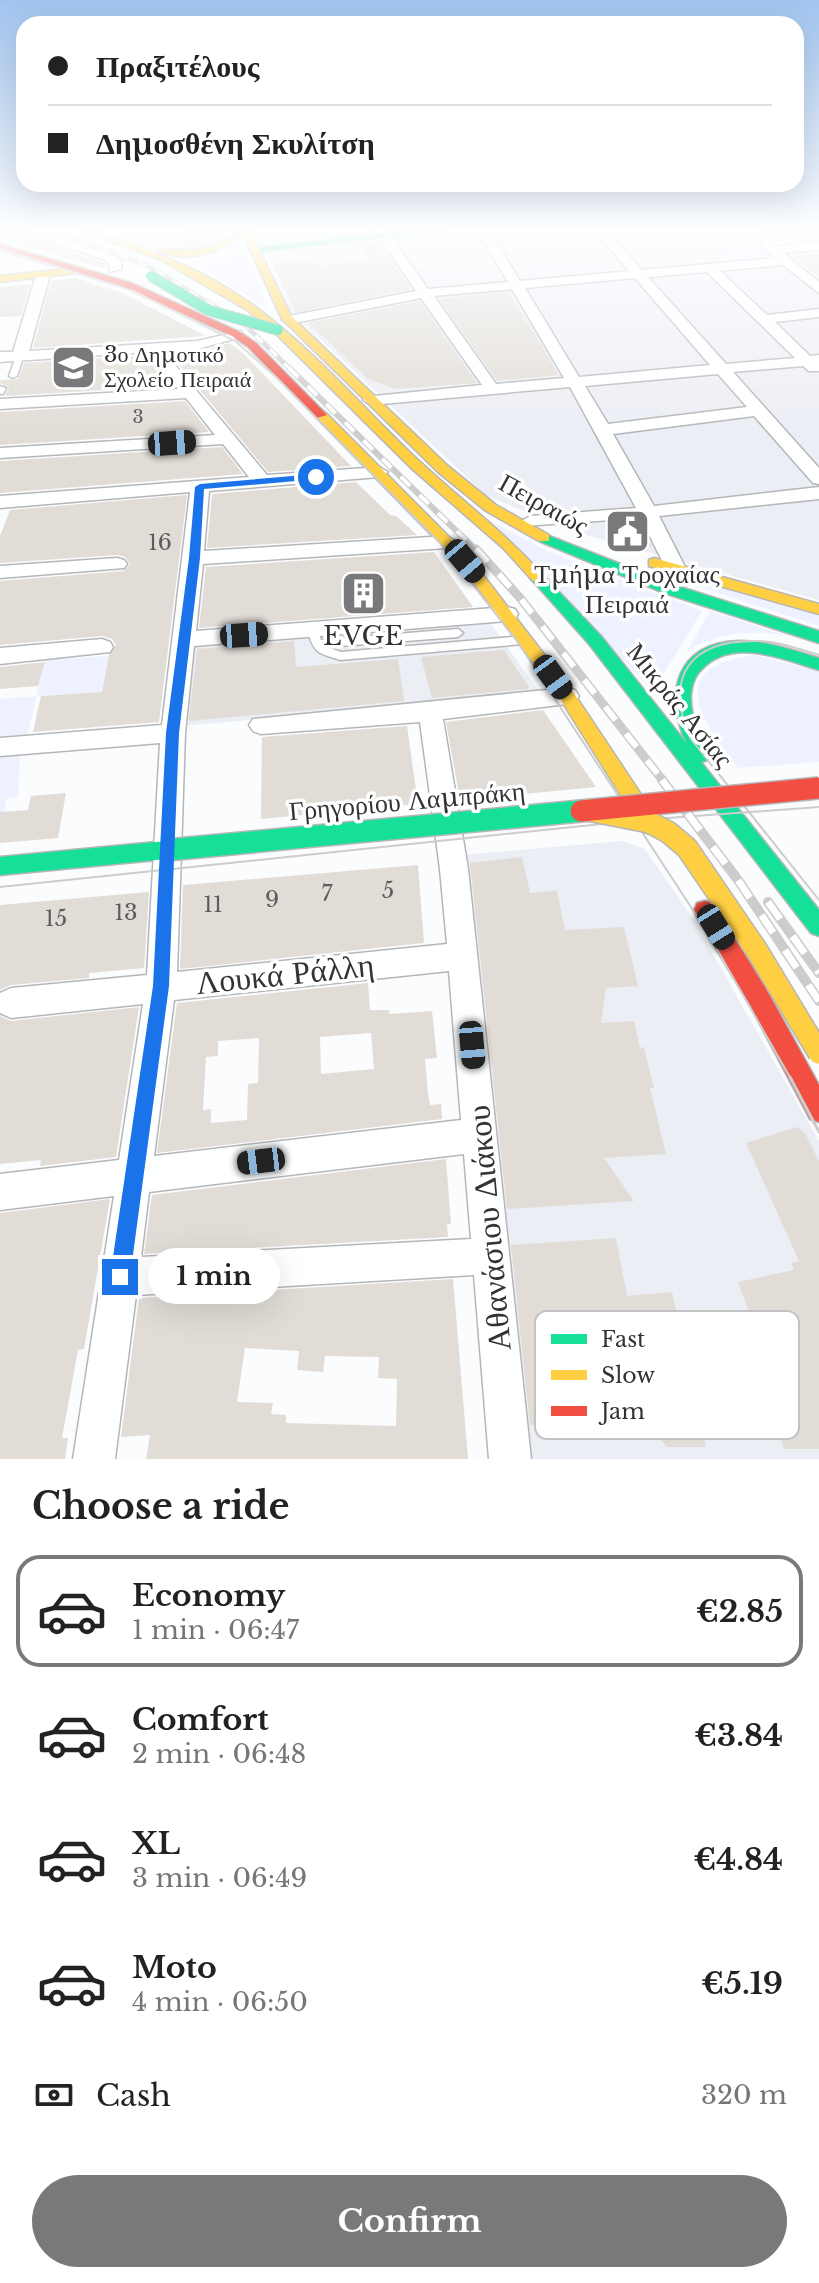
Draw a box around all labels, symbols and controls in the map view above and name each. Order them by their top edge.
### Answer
text: Πραξιτέλους [96,48,259,85]
text: Δημοσθένη Σκυλίτση [96,125,375,162]
place label: 3ο Δημοτικό Σχολείο Πειραιά [104,341,252,393]
school or university icon: 3ο Δημοτικό Σχολείο Πειραιά [49,343,97,391]
house number: 3 [132,406,144,428]
car [147,429,197,457]
route start [298,459,334,495]
street label: Πειραιώς [494,466,595,542]
public building icon: Τμήμα Τροχαίας Πειραιά [603,507,651,555]
house number: 16 [148,529,172,556]
car [440,535,490,587]
place label: Τμήμα Τροχαίας Πειραιά [534,558,720,620]
building icon: EVGE [339,569,387,617]
place label: EVGE [323,620,403,652]
car [219,621,269,649]
street label: Μικράς Ασίας [620,636,740,774]
car [529,651,577,703]
street label: Γρηγορίου Λαμπράκη [288,775,526,827]
house number: 5 [382,877,394,904]
house number: 7 [321,880,333,907]
house number: 9 [265,886,279,913]
house number: 11 [203,891,223,918]
house number: 13 [114,899,138,926]
car [693,900,739,954]
house number: 15 [45,905,67,932]
street label: Λουκά Ράλλη [194,945,376,1003]
car [458,1020,486,1070]
street label: Αθανάσιου Διάκου [458,1103,520,1353]
car [236,1146,286,1176]
callout: 1 min [148,1249,280,1305]
route end [102,1259,138,1295]
text: 1 min [176,1260,252,1292]
legend [535,1311,799,1439]
text: Fast [601,1326,646,1353]
text: Slow [601,1362,655,1389]
text: Jam [598,1398,645,1425]
text: Choose a ride [32,1484,289,1529]
icon: car [36,1575,108,1647]
text: Economy [132,1577,285,1614]
text: €2.85 [696,1593,783,1630]
text: 1 min · 06:47 [132,1614,299,1646]
icon: car [36,1699,108,1771]
text: Comfort [132,1701,269,1738]
text: €3.84 [694,1717,783,1754]
text: 2 min · 06:48 [132,1738,306,1770]
icon: car [36,1823,108,1895]
text: XL [132,1825,180,1862]
text: €4.84 [693,1841,783,1878]
text: 3 min · 06:49 [132,1862,307,1894]
icon: car [36,1947,108,2019]
text: Moto [132,1949,217,1986]
text: €5.19 [701,1965,783,2002]
text: 4 min · 06:50 [132,1986,308,2018]
icon: cash [32,2073,76,2117]
text: Cash [96,2077,171,2114]
text: 320 m [701,2079,787,2111]
button: Confirm [32,2175,787,2267]

